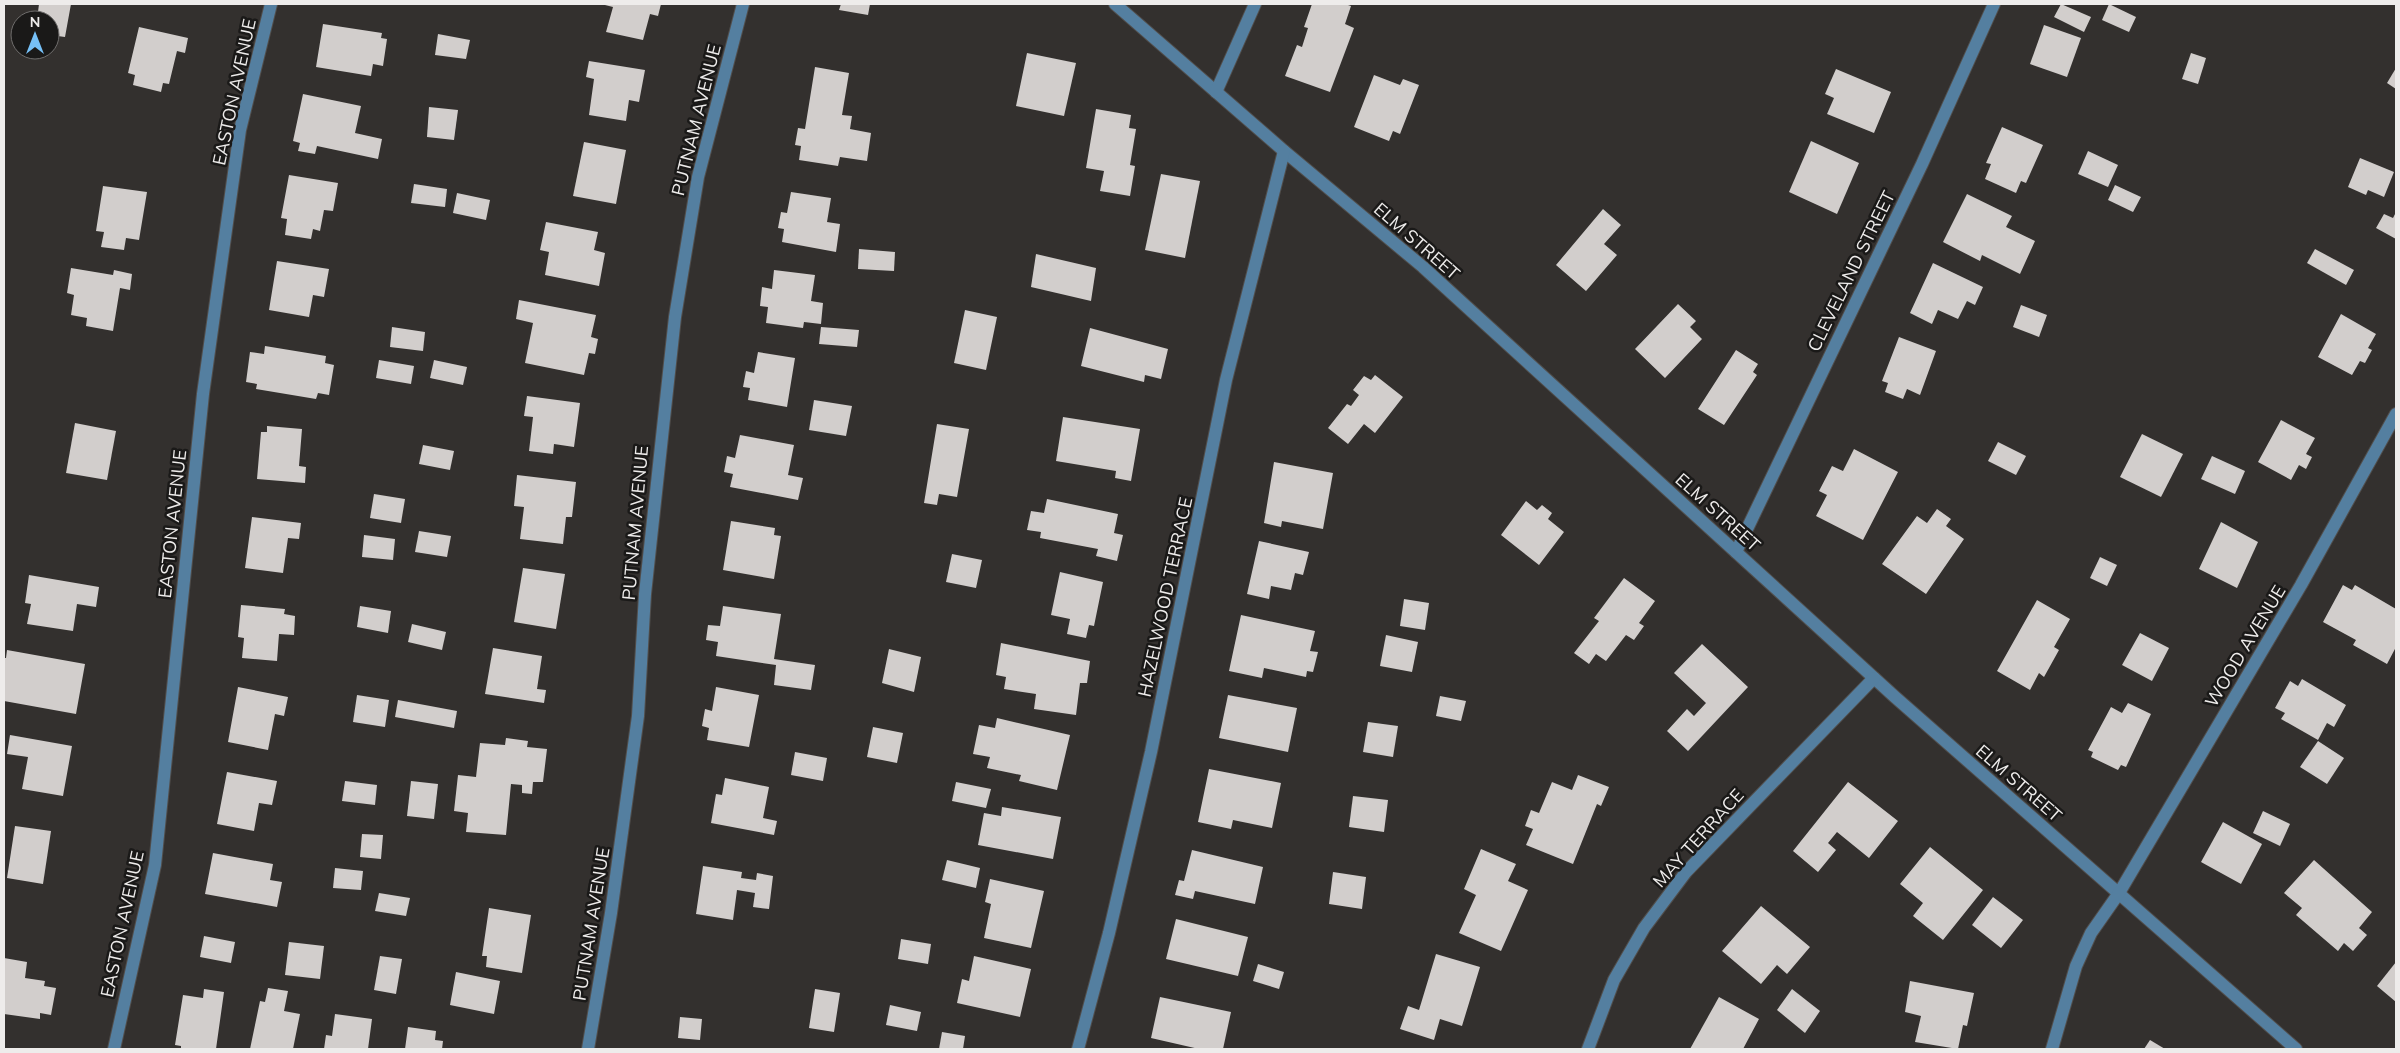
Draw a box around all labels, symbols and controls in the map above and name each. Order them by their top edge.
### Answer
north arrow [10,10,60,60]
text: N [30,13,40,31]
street label: EASTON AVENUE [207,17,261,167]
street label: PUTNAM AVENUE [666,42,726,198]
street label: CLEVELAND STREET [1802,187,1900,355]
street label: ELM STREET [1369,197,1465,285]
street label: PUTNAM AVENUE [617,445,653,601]
street label: EASTON AVENUE [153,449,191,599]
street label: ELM STREET [1671,468,1765,556]
street label: HAZELWOOD TERRACE [1133,495,1197,699]
street label: WOOD AVENUE [2200,581,2290,711]
street label: ELM STREET [1971,739,2067,827]
street label: MAY TERRACE [1648,784,1748,892]
street label: PUTNAM AVENUE [568,846,614,1002]
street label: EASTON AVENUE [95,849,149,999]

